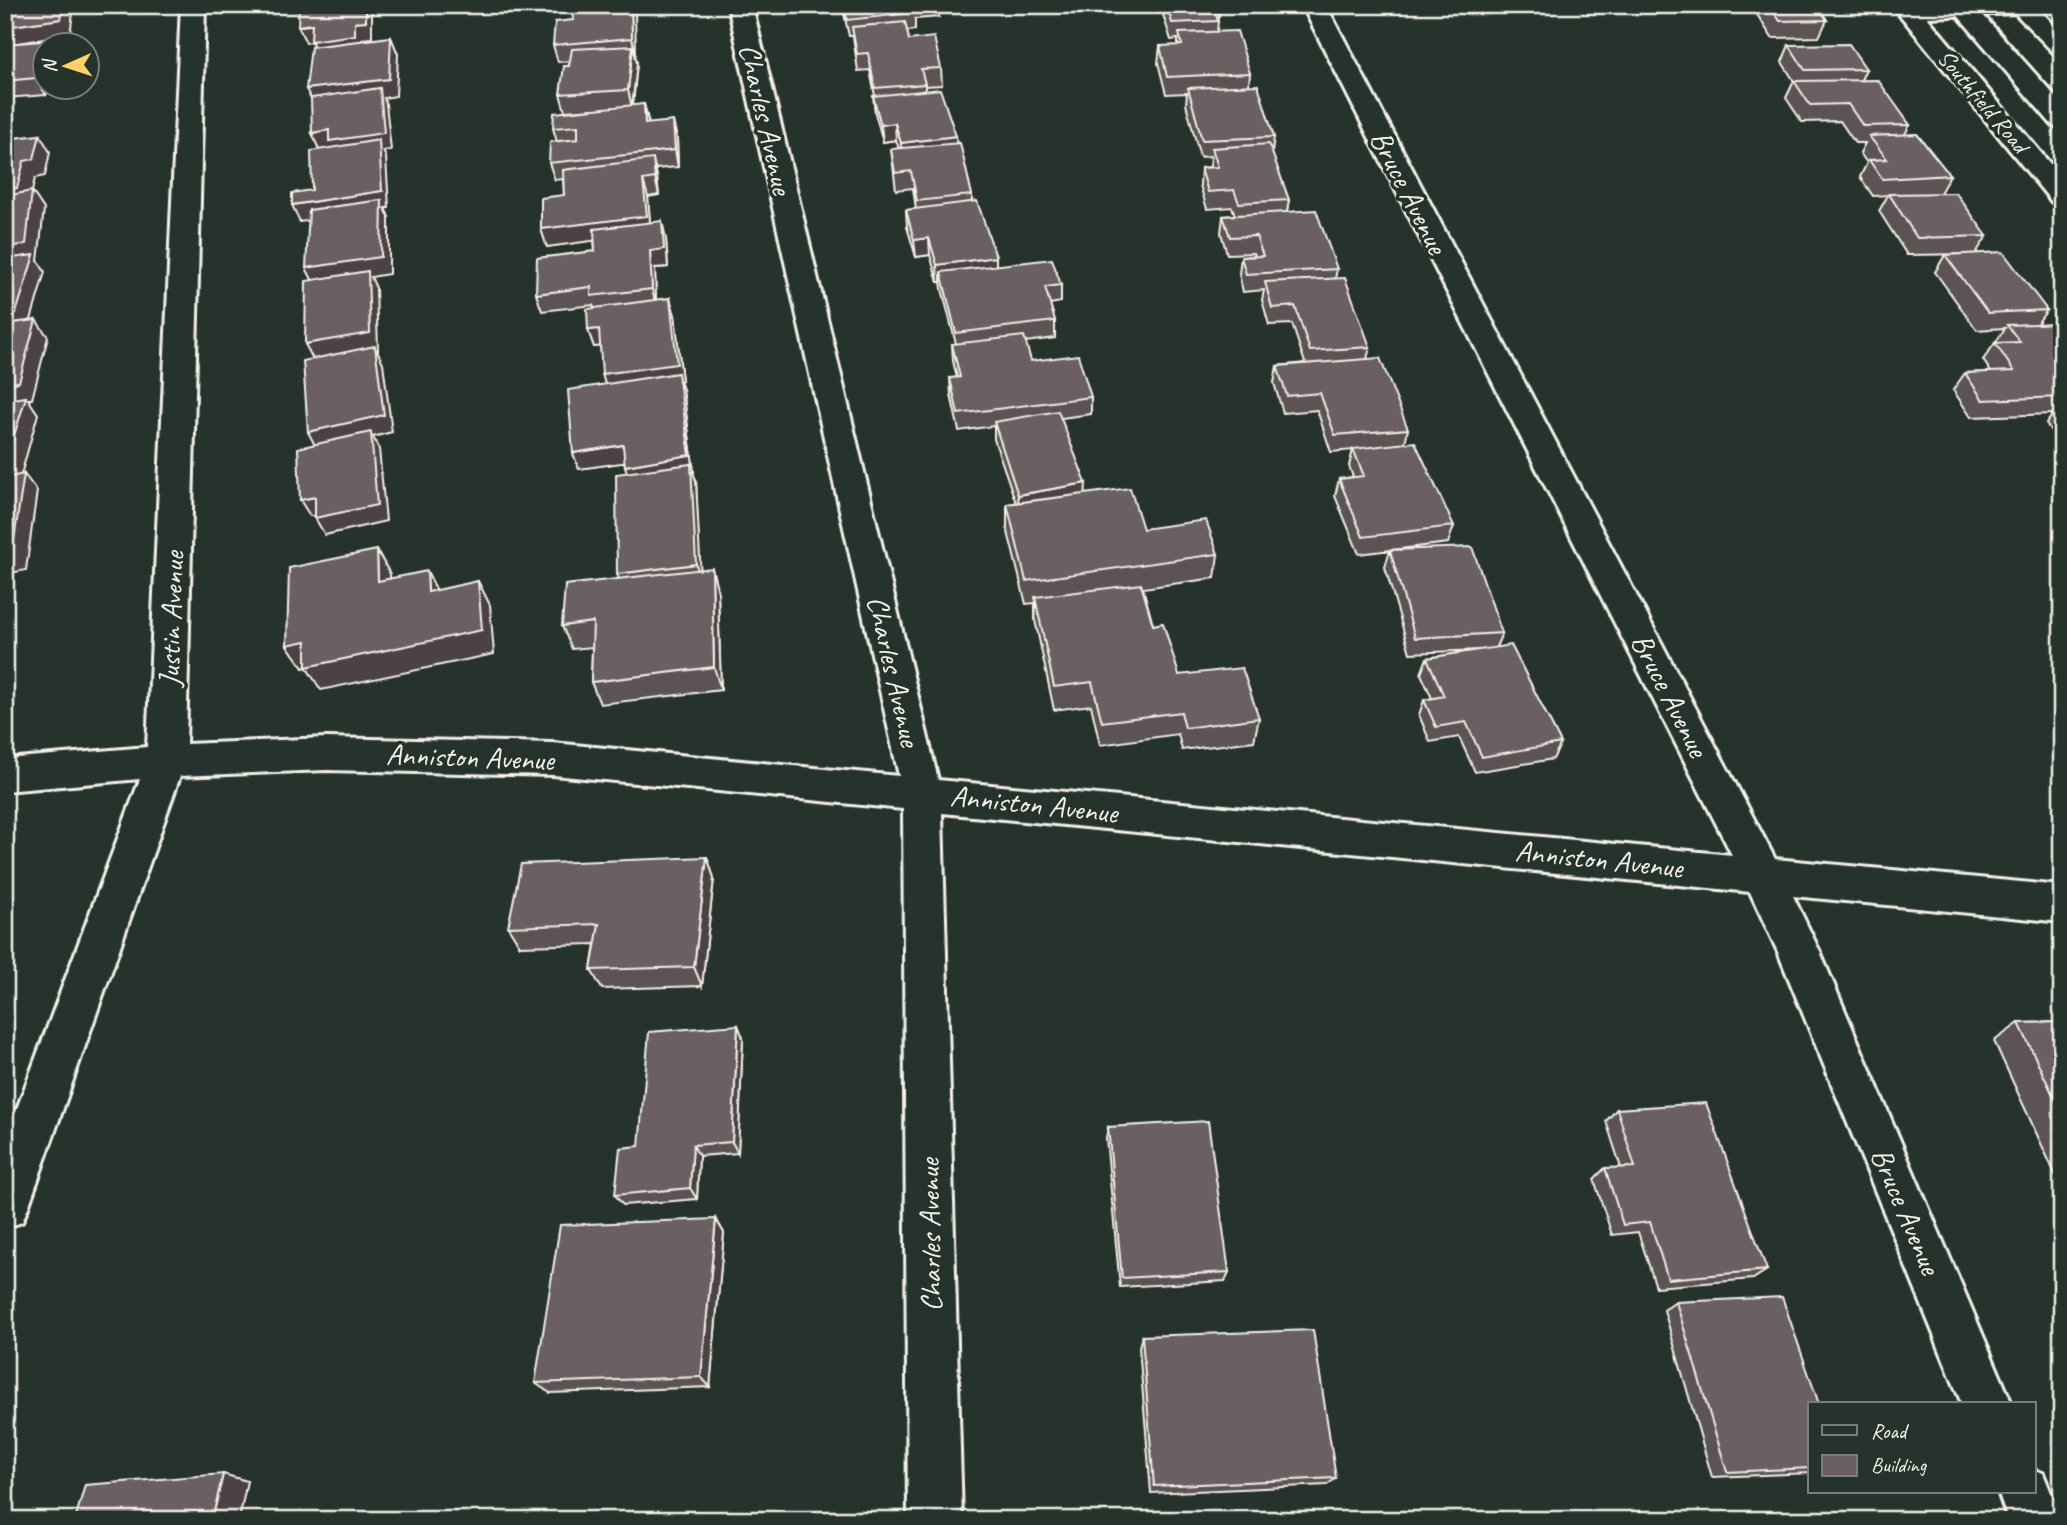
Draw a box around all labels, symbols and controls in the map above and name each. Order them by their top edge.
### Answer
north arrow [32,32,102,102]
street label: Charles Avenue [730,40,802,200]
street label: Southfield Road [1931,43,2037,162]
text: N [38,57,62,73]
street label: Bruce Avenue [1362,124,1457,262]
street label: Justin Avenue [150,549,192,689]
street label: Charles Avenue [858,592,930,752]
street label: Bruce Avenue [1623,627,1718,765]
street label: Anniston Avenue [386,735,557,779]
street label: Anniston Avenue [949,776,1122,832]
street label: Anniston Avenue [1514,831,1687,887]
street label: Bruce Avenue [1862,1142,1951,1282]
street label: Charles Avenue [910,1156,950,1312]
legend [1808,1402,2036,1494]
text: Road [1871,1418,1910,1444]
text: Building [1871,1452,1928,1478]

